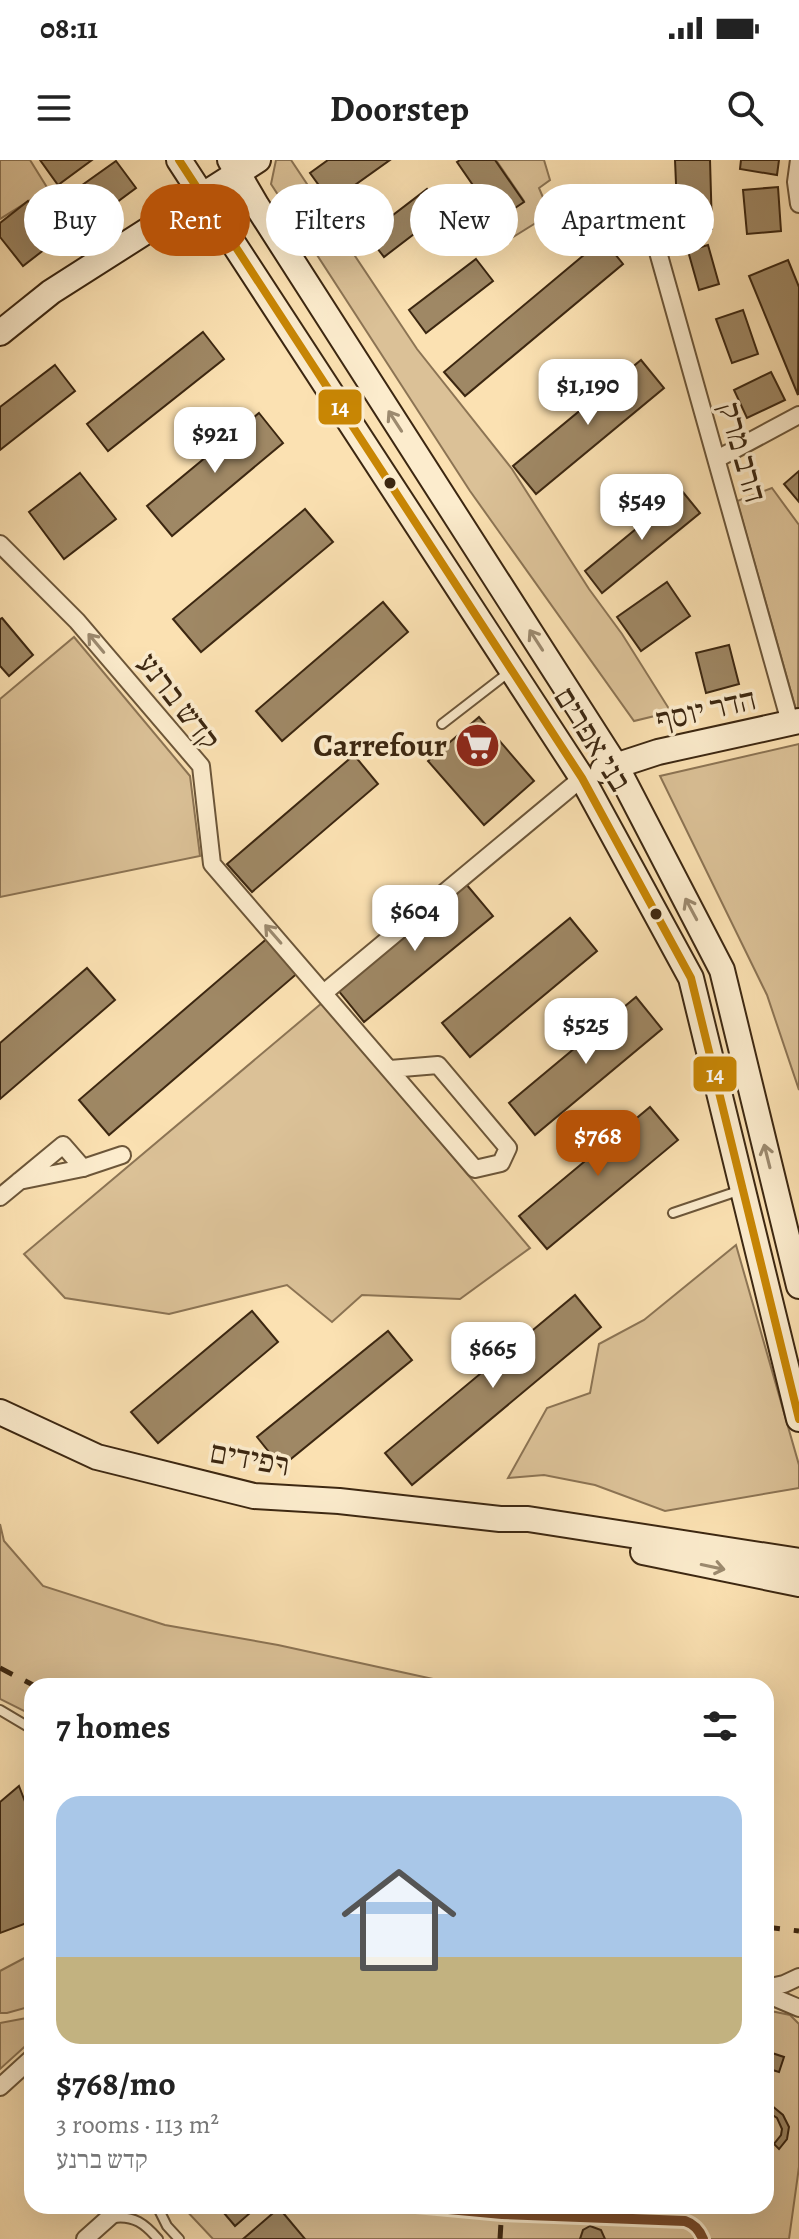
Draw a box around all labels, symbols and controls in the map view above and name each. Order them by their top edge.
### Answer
text: 08:11 [40,8,98,48]
text: Doorstep [330,84,469,133]
icon: menu [32,86,76,130]
icon: search [723,86,767,130]
chip: Buy [24,184,124,256]
chip: Rent [140,184,250,256]
chip: Filters [266,184,394,256]
chip: New [410,184,518,256]
chip: Apartment [534,184,714,256]
pin: $1,190 [523,359,653,427]
text: $1,190 [557,367,619,402]
line badge: 14 [317,388,363,426]
text: 14 [331,393,349,423]
street label: הרב מרק [708,397,778,507]
pin: $921 [168,407,262,475]
one-way arrow [387,411,404,433]
text: $921 [192,415,238,450]
pin: $549 [595,474,689,542]
unlabelled marker [382,475,398,491]
text: $549 [618,482,666,517]
one-way arrow [527,629,543,652]
one-way arrow [87,633,105,654]
street label: קדש ברנע [127,643,231,759]
street label: הדר יוסף [652,676,760,742]
street label: בני אפרים [544,678,642,800]
supermarket icon: Carrefour [454,721,502,769]
place label: Carrefour [313,723,447,767]
pin: $604 [368,885,462,953]
text: $604 [390,893,440,928]
one-way arrow [682,898,698,922]
unlabelled marker [648,906,664,922]
one-way arrow [264,924,282,944]
pin: $525 [539,998,633,1066]
text: $525 [563,1006,609,1041]
line badge: 14 [692,1055,738,1093]
text: 14 [706,1060,724,1090]
pin: $768 [551,1110,645,1178]
text: $768 [574,1118,622,1153]
one-way arrow [759,1144,774,1170]
pin: $665 [446,1322,540,1390]
text: $665 [469,1330,517,1365]
street label: רפידים [207,1429,293,1487]
one-way arrow [699,1560,725,1575]
text: 7 homes [56,1703,171,1750]
icon: filters [698,1704,742,1748]
icon: home [327,1848,471,1992]
text: $768/mo [56,2060,176,2107]
text: 3 rooms · 113 m² [56,2107,219,2142]
text: קדש ברנע [56,2142,148,2177]

